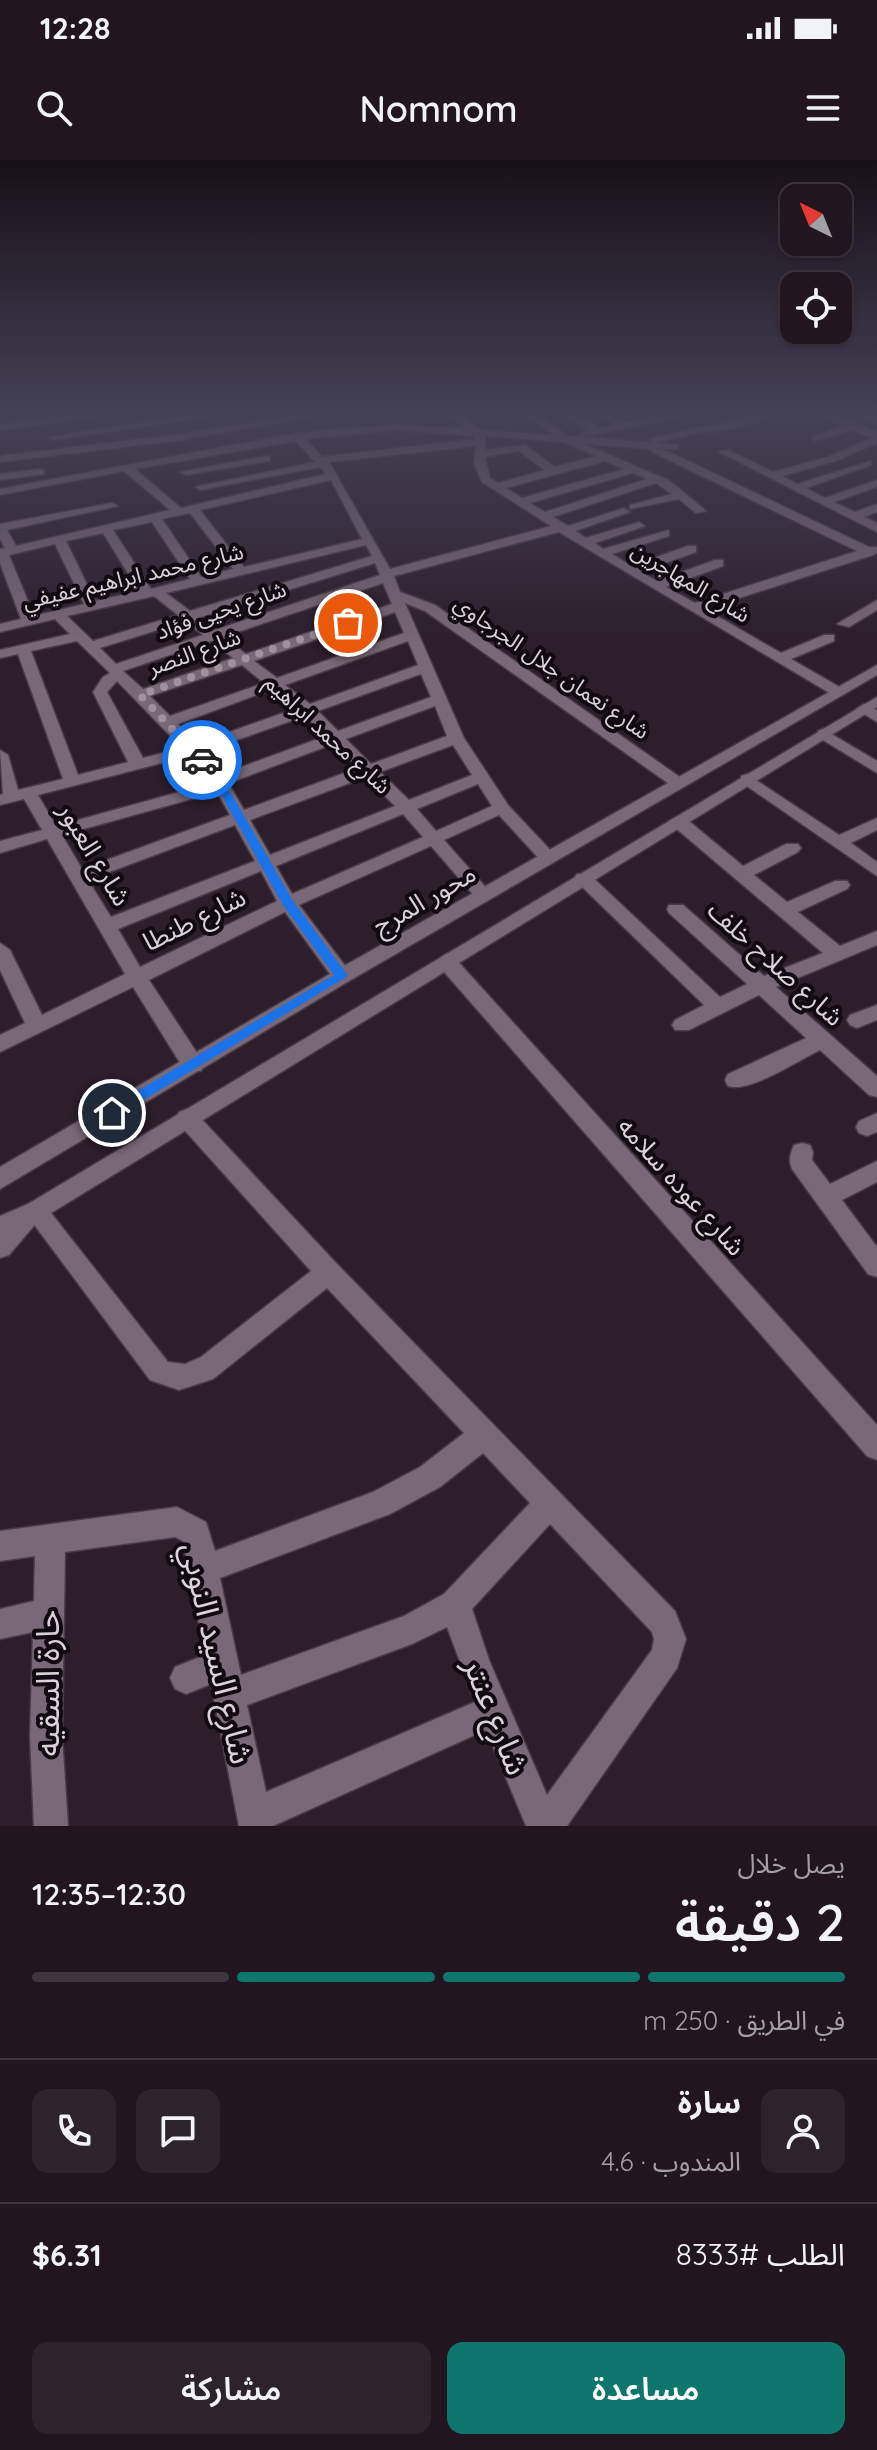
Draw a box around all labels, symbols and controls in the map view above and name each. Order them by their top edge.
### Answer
text: 12:28 [40,9,110,47]
icon: search [32,86,76,130]
text: Nomnom [359,86,518,131]
icon: menu [801,86,845,130]
north arrow [780,184,852,256]
map controls [780,184,852,344]
button: locate [780,272,852,344]
street label: شارع المهاجرين [625,536,756,631]
street label: شارع محمد ابراهيم عفيفي [20,537,247,618]
street label: شارع يحيى فؤاد [152,575,291,648]
pin [314,589,382,657]
street label: شارع نعمان جلال الجرجاوي [447,589,655,748]
icon: bag [326,601,370,645]
street label: شارع النصر [143,622,245,685]
street label: شارع محمد ابراهيم [257,668,397,802]
courier [162,720,242,800]
icon: car [180,738,224,782]
street label: شارع العبور [48,795,139,913]
street label: محور المرج [366,856,483,944]
street label: شارع طنطا [137,880,252,961]
street label: شارع صلاح خلف [699,893,851,1035]
pin [78,1079,146,1147]
icon: home [90,1091,134,1135]
street label: شارع عوده سلامه [609,1110,753,1264]
street label: شارع السيد النوبي [168,1538,263,1769]
street label: حارة السقيه [27,1610,67,1756]
street label: شارع عنتر [450,1651,539,1782]
text: يصل خلال [738,1847,845,1880]
text: 12:30–12:35 [32,1875,186,1913]
text: 2 دقيقة [675,1889,845,1954]
text: في الطريق · 250 m [643,2004,845,2037]
text: سارة [678,2083,741,2121]
button: phone [32,2089,116,2173]
button: chat [136,2089,220,2173]
button: person [761,2089,845,2173]
text: المندوب · 4.6 [601,2145,741,2178]
text: الطلب #8333 [676,2235,845,2273]
text: $6.31 [32,2236,102,2274]
button: مشاركة [32,2342,431,2434]
button: مساعدة [447,2342,845,2434]

